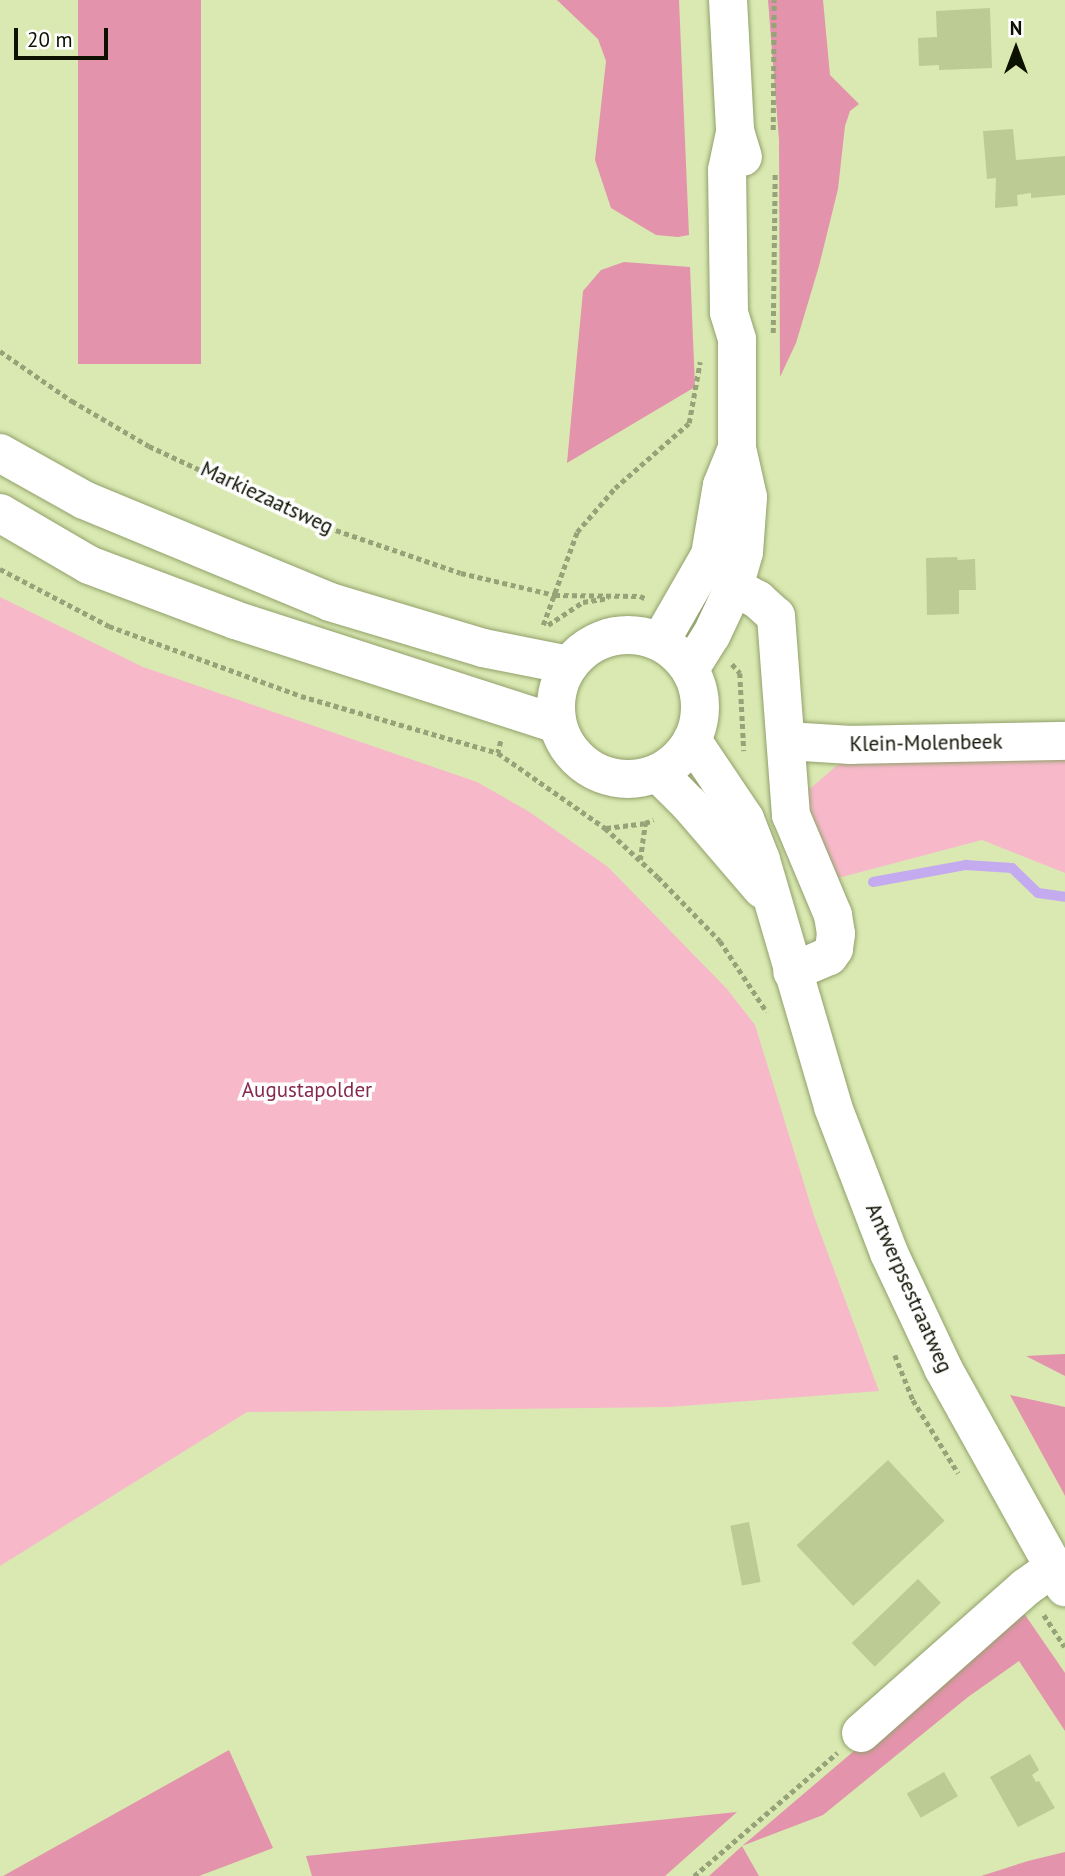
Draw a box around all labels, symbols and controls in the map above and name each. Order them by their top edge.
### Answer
scale bar [18,14,112,58]
north arrow [981,14,1051,84]
text: N [1010,16,1022,40]
text: 20 m [27,26,73,53]
street label: Markiezaatsweg [197,456,337,540]
street label: Klein-Molenbeek [849,729,1003,757]
park label: Augustapolder [242,1077,372,1103]
street label: Antwerpsestraatweg [860,1199,958,1377]

